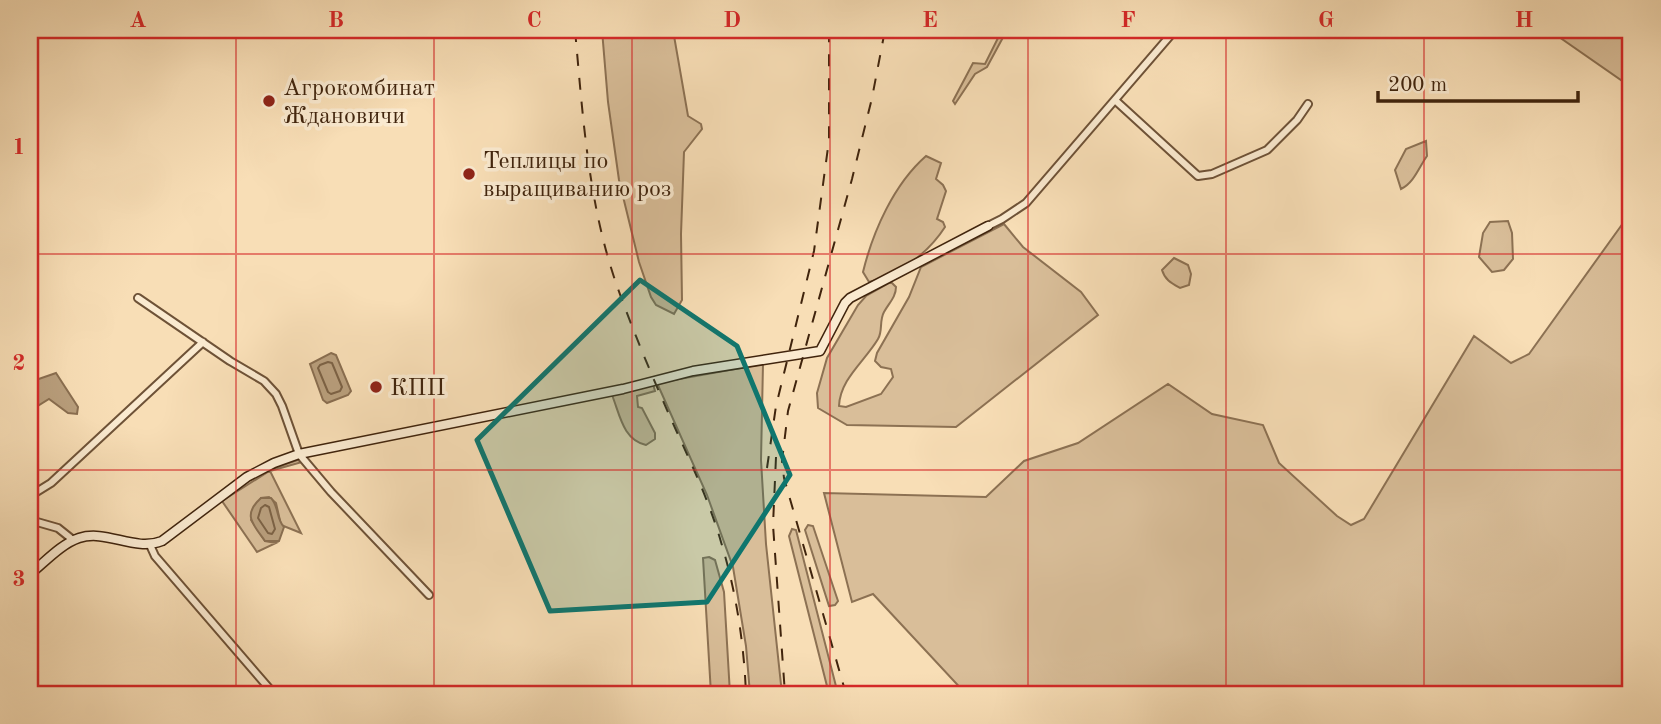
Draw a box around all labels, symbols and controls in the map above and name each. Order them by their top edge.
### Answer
text: A [129,9,147,32]
text: B [328,9,344,32]
text: C [526,9,542,32]
text: D [723,9,741,32]
text: E [922,9,938,32]
text: F [1120,9,1136,32]
text: G [1318,9,1334,32]
text: H [1515,9,1533,32]
scale bar [1378,60,1577,104]
text: 200 m [1388,75,1447,96]
place label: Агрокомбинат Ждановичи [283,77,435,129]
marker: Агрокомбинат Ждановичи [261,93,277,109]
text: 1 [12,136,26,159]
place label: Теплицы по выращиванию роз [483,150,671,202]
marker: Теплицы по выращиванию роз [461,166,477,182]
text: 2 [12,352,26,375]
place label: КПП [390,377,445,401]
marker: КПП [368,379,384,395]
text: 3 [12,568,26,591]

